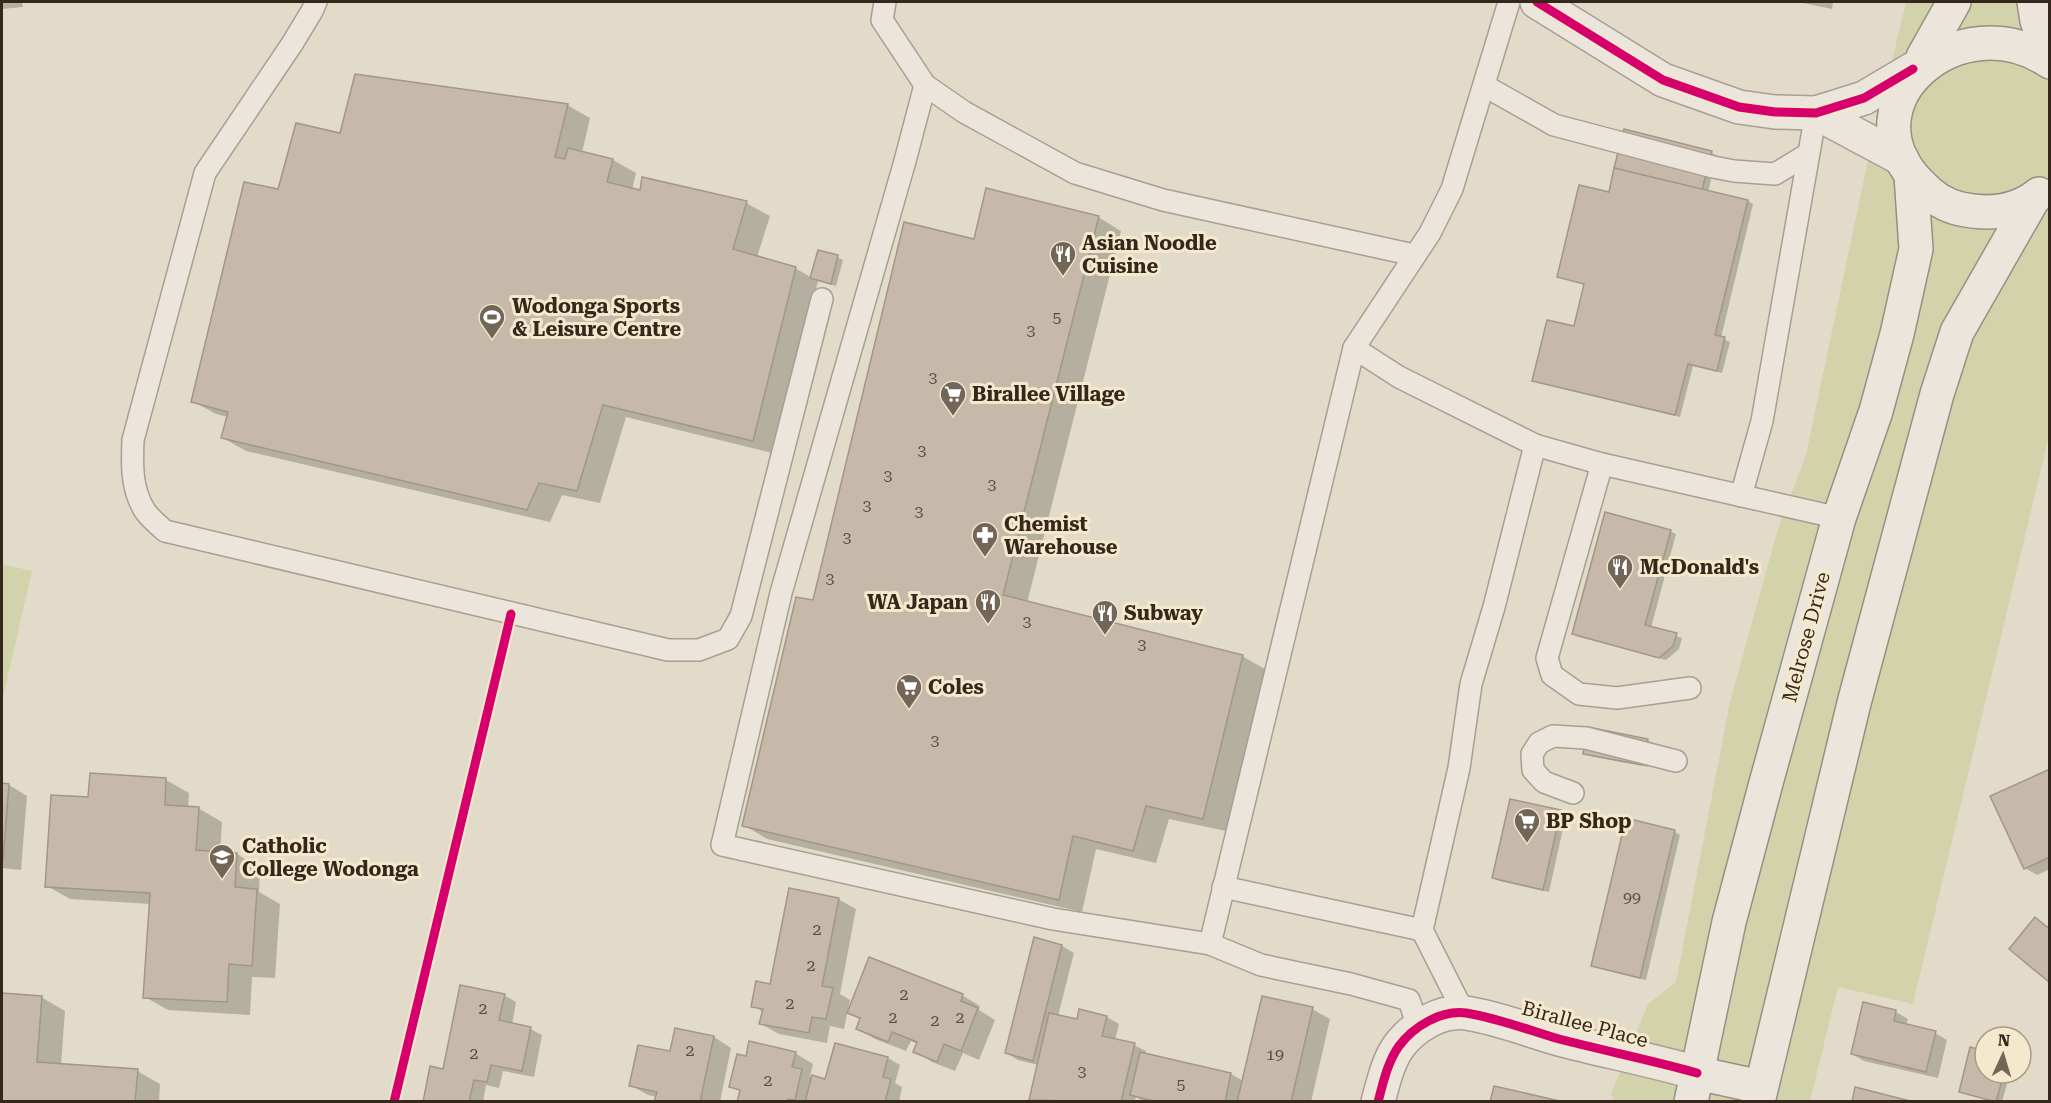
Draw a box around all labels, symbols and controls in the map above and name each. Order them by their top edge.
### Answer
place label: Asian Noodle Cuisine [1082,231,1217,278]
restaurant icon: Asian Noodle Cuisine [1048,239,1078,277]
place label: Wodonga Sports & Leisure Centre [512,294,681,341]
sports icon: Wodonga Sports & Leisure Centre [477,302,507,340]
house number: 5 [1053,308,1062,327]
house number: 3 [1027,321,1036,340]
house number: 3 [929,368,938,387]
supermarket icon: Birallee Village [938,379,968,417]
place label: Birallee Village [972,382,1125,406]
house number: 3 [918,441,927,460]
house number: 3 [884,466,893,485]
house number: 3 [988,475,997,494]
house number: 3 [863,496,872,515]
house number: 3 [915,502,924,521]
place label: Chemist Warehouse [1004,512,1118,559]
pharmacy icon: Chemist Warehouse [970,520,1000,558]
house number: 3 [843,528,852,547]
restaurant icon: McDonald's [1605,552,1635,590]
place label: McDonald's [1640,555,1759,579]
house number: 3 [826,569,835,588]
street label: Melrose Drive [1777,569,1835,705]
restaurant icon: WA Japan [973,587,1003,625]
place label: WA Japan [867,590,969,614]
restaurant icon: Subway [1090,598,1120,636]
place label: Subway [1124,601,1203,625]
house number: 3 [1023,612,1032,631]
house number: 3 [1138,635,1147,654]
supermarket icon: Coles [894,672,924,710]
place label: Coles [928,675,984,699]
house number: 3 [931,731,940,750]
supermarket icon: BP Shop [1512,806,1542,844]
place label: BP Shop [1546,809,1632,833]
place label: Catholic College Wodonga [242,834,419,881]
school or university icon: Catholic College Wodonga [207,842,237,880]
house number: 99 [1623,888,1641,907]
house number: 2 [813,920,822,939]
house number: 2 [807,956,816,975]
house number: 2 [900,985,909,1004]
house number: 2 [786,994,795,1013]
street label: Birallee Place [1519,996,1651,1052]
house number: 2 [479,999,488,1018]
house number: 2 [889,1008,898,1027]
house number: 2 [956,1008,965,1027]
house number: 2 [931,1011,940,1030]
north arrow [1973,1025,2033,1085]
text: N [1997,1031,2011,1050]
house number: 2 [686,1041,695,1060]
house number: 2 [470,1044,479,1063]
house number: 19 [1266,1045,1284,1064]
house number: 3 [1078,1062,1087,1081]
house number: 2 [764,1071,773,1090]
house number: 5 [1177,1075,1186,1094]

